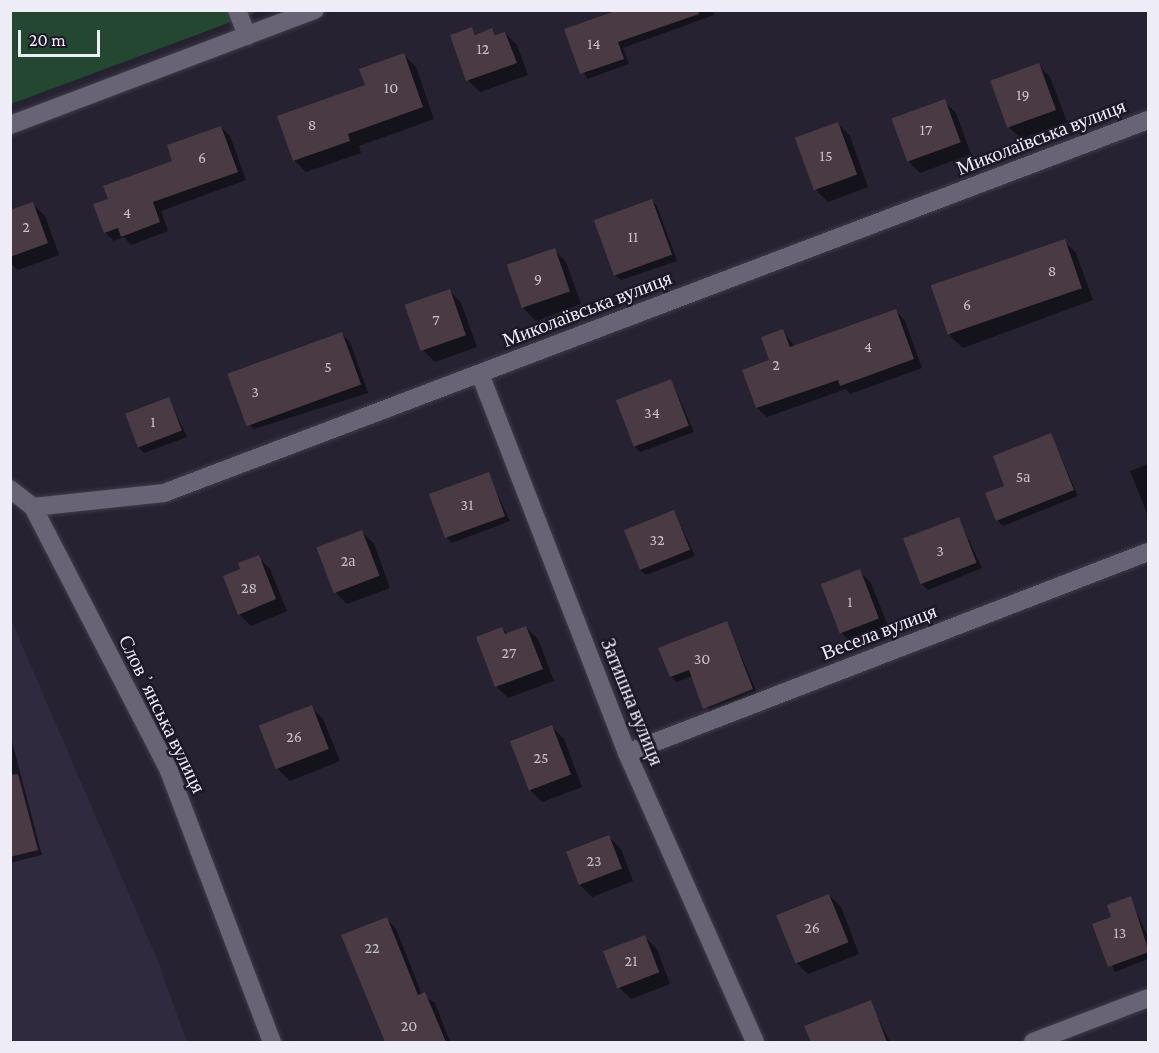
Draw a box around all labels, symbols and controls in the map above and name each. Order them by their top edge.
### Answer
scale bar [21,18,104,56]
text: 20 m [29,30,66,50]
house number: 14 [587,34,601,54]
house number: 12 [477,39,489,59]
house number: 10 [384,78,398,98]
house number: 19 [1016,85,1030,105]
street label: Миколаївська вулиця [953,94,1129,180]
house number: 8 [308,115,316,135]
house number: 17 [920,120,932,140]
house number: 15 [820,146,832,166]
house number: 6 [198,148,206,168]
house number: 4 [123,203,131,223]
house number: 2 [22,217,30,237]
house number: 11 [628,227,638,247]
house number: 8 [1048,261,1056,281]
street label: Миколаївська вулиця [499,266,675,352]
house number: 9 [534,269,542,289]
house number: 6 [963,295,971,315]
house number: 7 [432,310,440,330]
house number: 4 [864,337,872,357]
house number: 2 [772,355,780,375]
house number: 5 [324,357,332,377]
house number: 3 [251,382,259,402]
house number: 34 [644,403,660,423]
house number: 1 [150,412,156,432]
house number: 5а [1016,467,1030,487]
house number: 31 [461,495,473,515]
house number: 32 [649,530,665,550]
house number: 3 [936,541,944,561]
house number: 2а [341,551,355,571]
house number: 28 [241,578,257,598]
house number: 1 [847,592,853,612]
street label: Весела вулиця [818,599,940,665]
street label: Словʼянська вулиця [113,631,211,797]
street label: Затишна вулиця [596,635,668,769]
house number: 27 [502,643,516,663]
house number: 30 [694,649,710,669]
house number: 26 [286,727,302,747]
house number: 25 [533,748,549,768]
house number: 23 [586,851,602,871]
house number: 26 [804,918,820,938]
house number: 13 [1114,923,1126,943]
house number: 22 [364,938,380,958]
house number: 21 [625,951,637,971]
house number: 20 [401,1016,417,1036]

